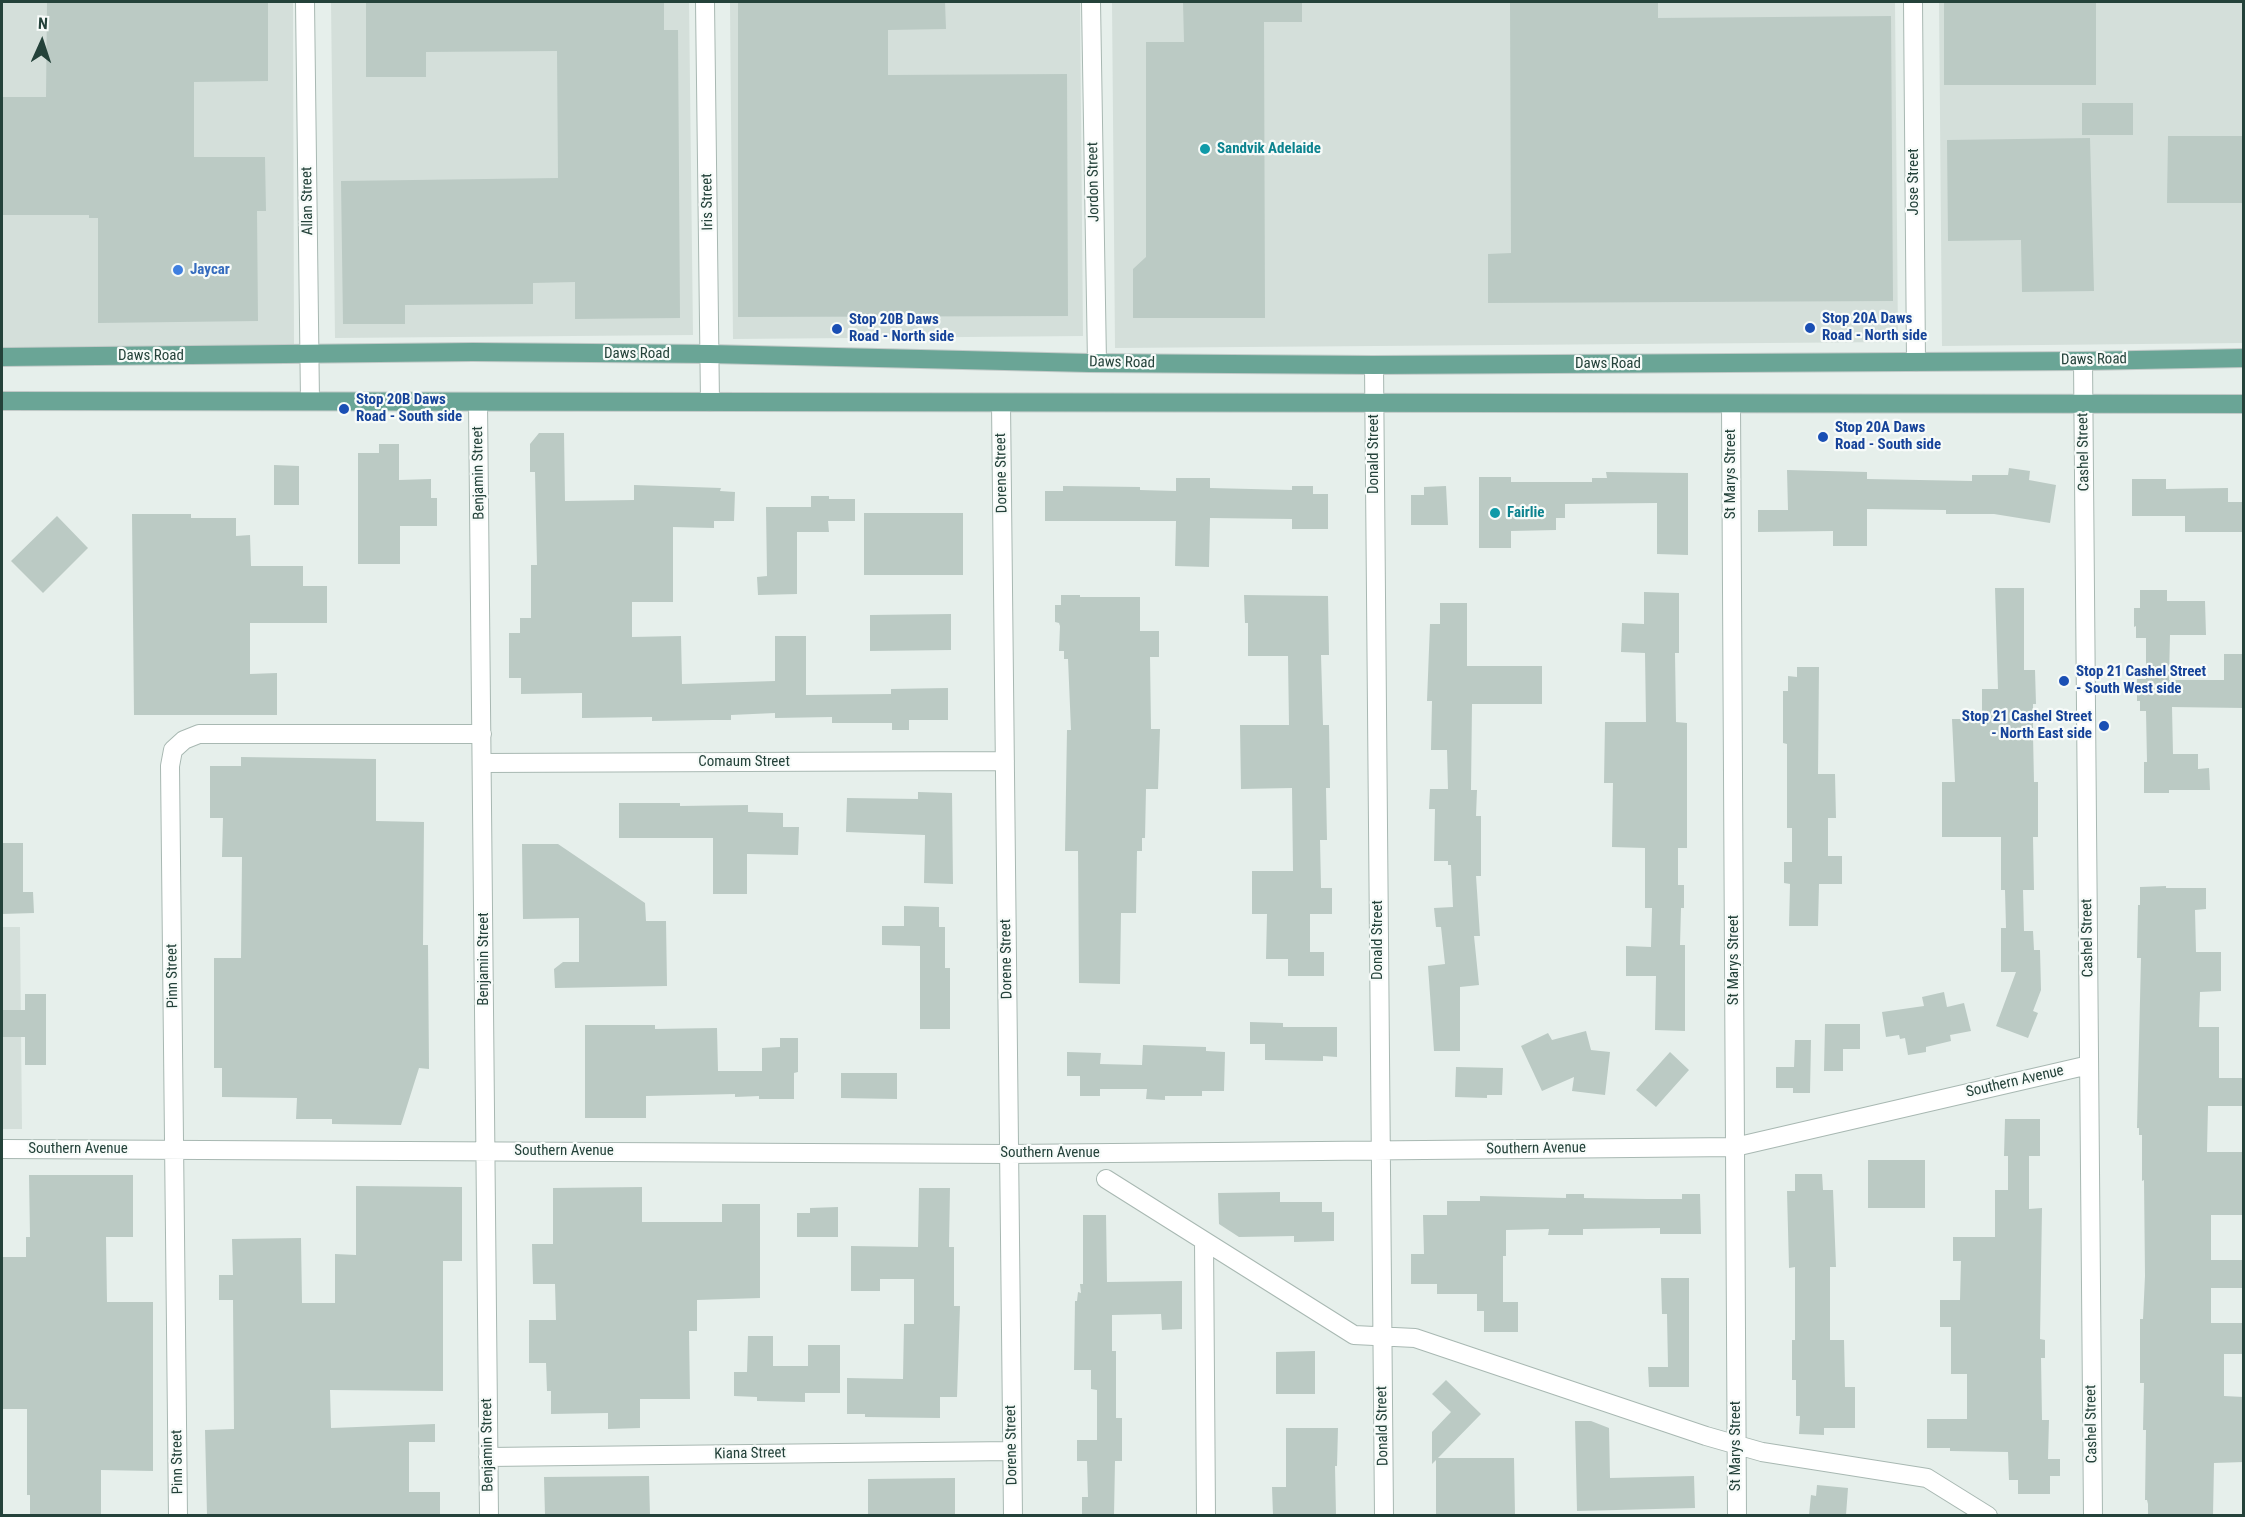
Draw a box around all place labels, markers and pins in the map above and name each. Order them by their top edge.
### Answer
place label: Sandvik Adelaide [1217,140,1321,158]
marker: Sandvik Adelaide [1198,142,1212,156]
place label: Jaycar [190,261,230,279]
marker: Jaycar [171,263,185,277]
place label: Stop 20A Daws Road - North side [1822,310,1927,345]
place label: Stop 20B Daws Road - North side [849,311,954,346]
marker: Stop 20A Daws Road - North side [1803,321,1817,335]
marker: Stop 20B Daws Road - North side [830,322,844,336]
place label: Stop 20B Daws Road - South side [356,391,462,426]
marker: Stop 20B Daws Road - South side [337,402,351,416]
place label: Stop 20A Daws Road - South side [1835,419,1941,454]
marker: Stop 20A Daws Road - South side [1816,430,1830,444]
place label: Fairlie [1507,504,1544,522]
marker: Fairlie [1488,506,1502,520]
place label: Stop 21 Cashel Street - South West side [2076,663,2206,698]
marker: Stop 21 Cashel Street - South West side [2057,674,2071,688]
place label: Stop 21 Cashel Street - North East side [1962,708,2092,743]
marker: Stop 21 Cashel Street - North East side [2097,719,2111,733]

